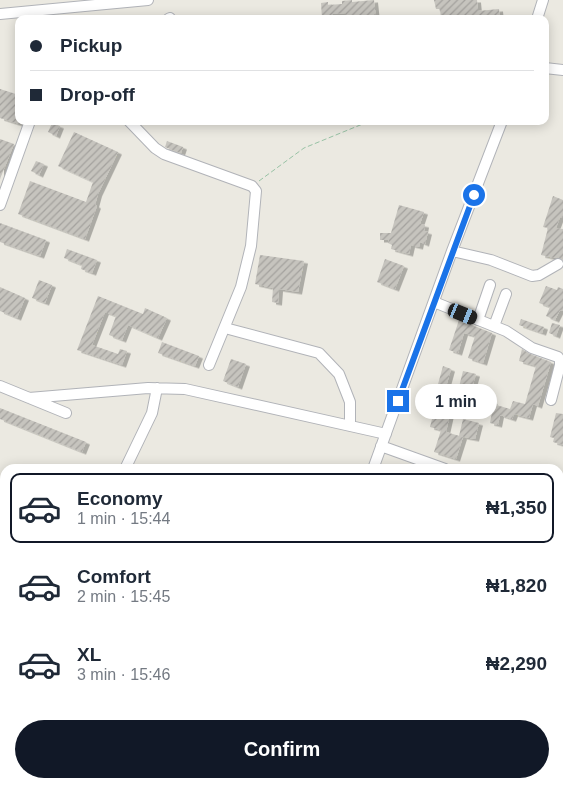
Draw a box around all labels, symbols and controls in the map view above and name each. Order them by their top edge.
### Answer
text: Pickup [60,35,122,56]
text: Drop-off [60,84,135,105]
route start [463,184,485,206]
car [446,301,479,327]
callout: 1 min [416,384,498,418]
route end [387,390,409,412]
text: 1 min [435,393,477,410]
icon: car [17,486,62,531]
text: Economy [77,488,163,509]
text: ₦1,350 [486,497,547,518]
text: 1 min · 15:44 [77,510,170,527]
icon: car [17,564,62,609]
text: Comfort [77,566,151,587]
text: ₦1,820 [486,575,547,596]
text: 2 min · 15:45 [77,588,170,605]
icon: car [17,642,62,687]
text: XL [77,644,101,665]
text: ₦2,290 [486,653,547,674]
text: 3 min · 15:46 [77,666,170,683]
button: Confirm [15,720,549,778]

